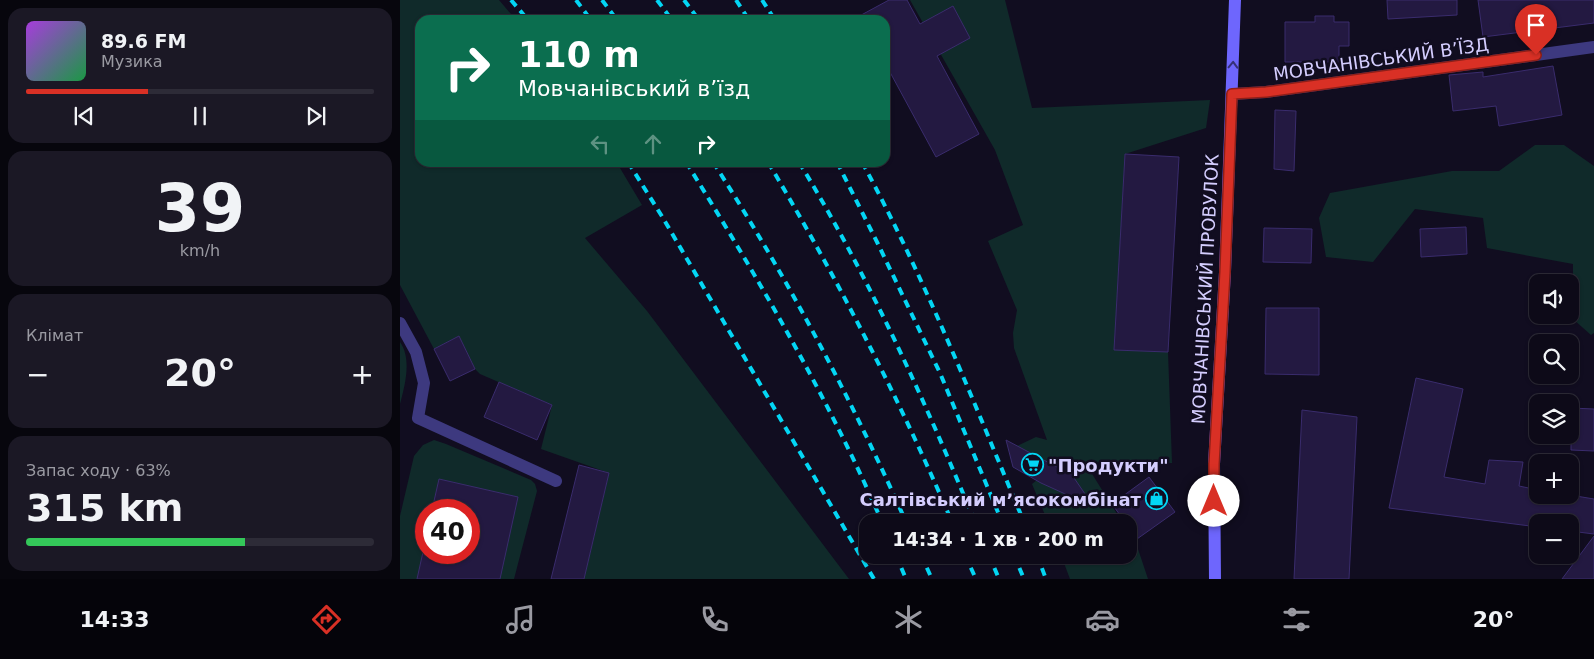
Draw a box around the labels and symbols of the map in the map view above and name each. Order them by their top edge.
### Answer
pin [1515,4,1557,55]
street label: МОВЧАНІВСЬКИЙ В’ЇЗД [1272,33,1490,85]
one-way arrow [1227,61,1238,69]
street label: МОВЧАНІВСЬКИЙ ПРОВУЛОК [1187,153,1223,425]
supermarket icon: "Продукти" [1020,453,1044,477]
place label: "Продукти" [1048,455,1169,476]
position arrow [1187,474,1239,526]
shop icon: Салтівський мʼясокомбінат [1145,487,1169,511]
place label: Салтівський мʼясокомбінат [860,489,1142,510]
speed limit sign: 40 [415,499,480,564]

